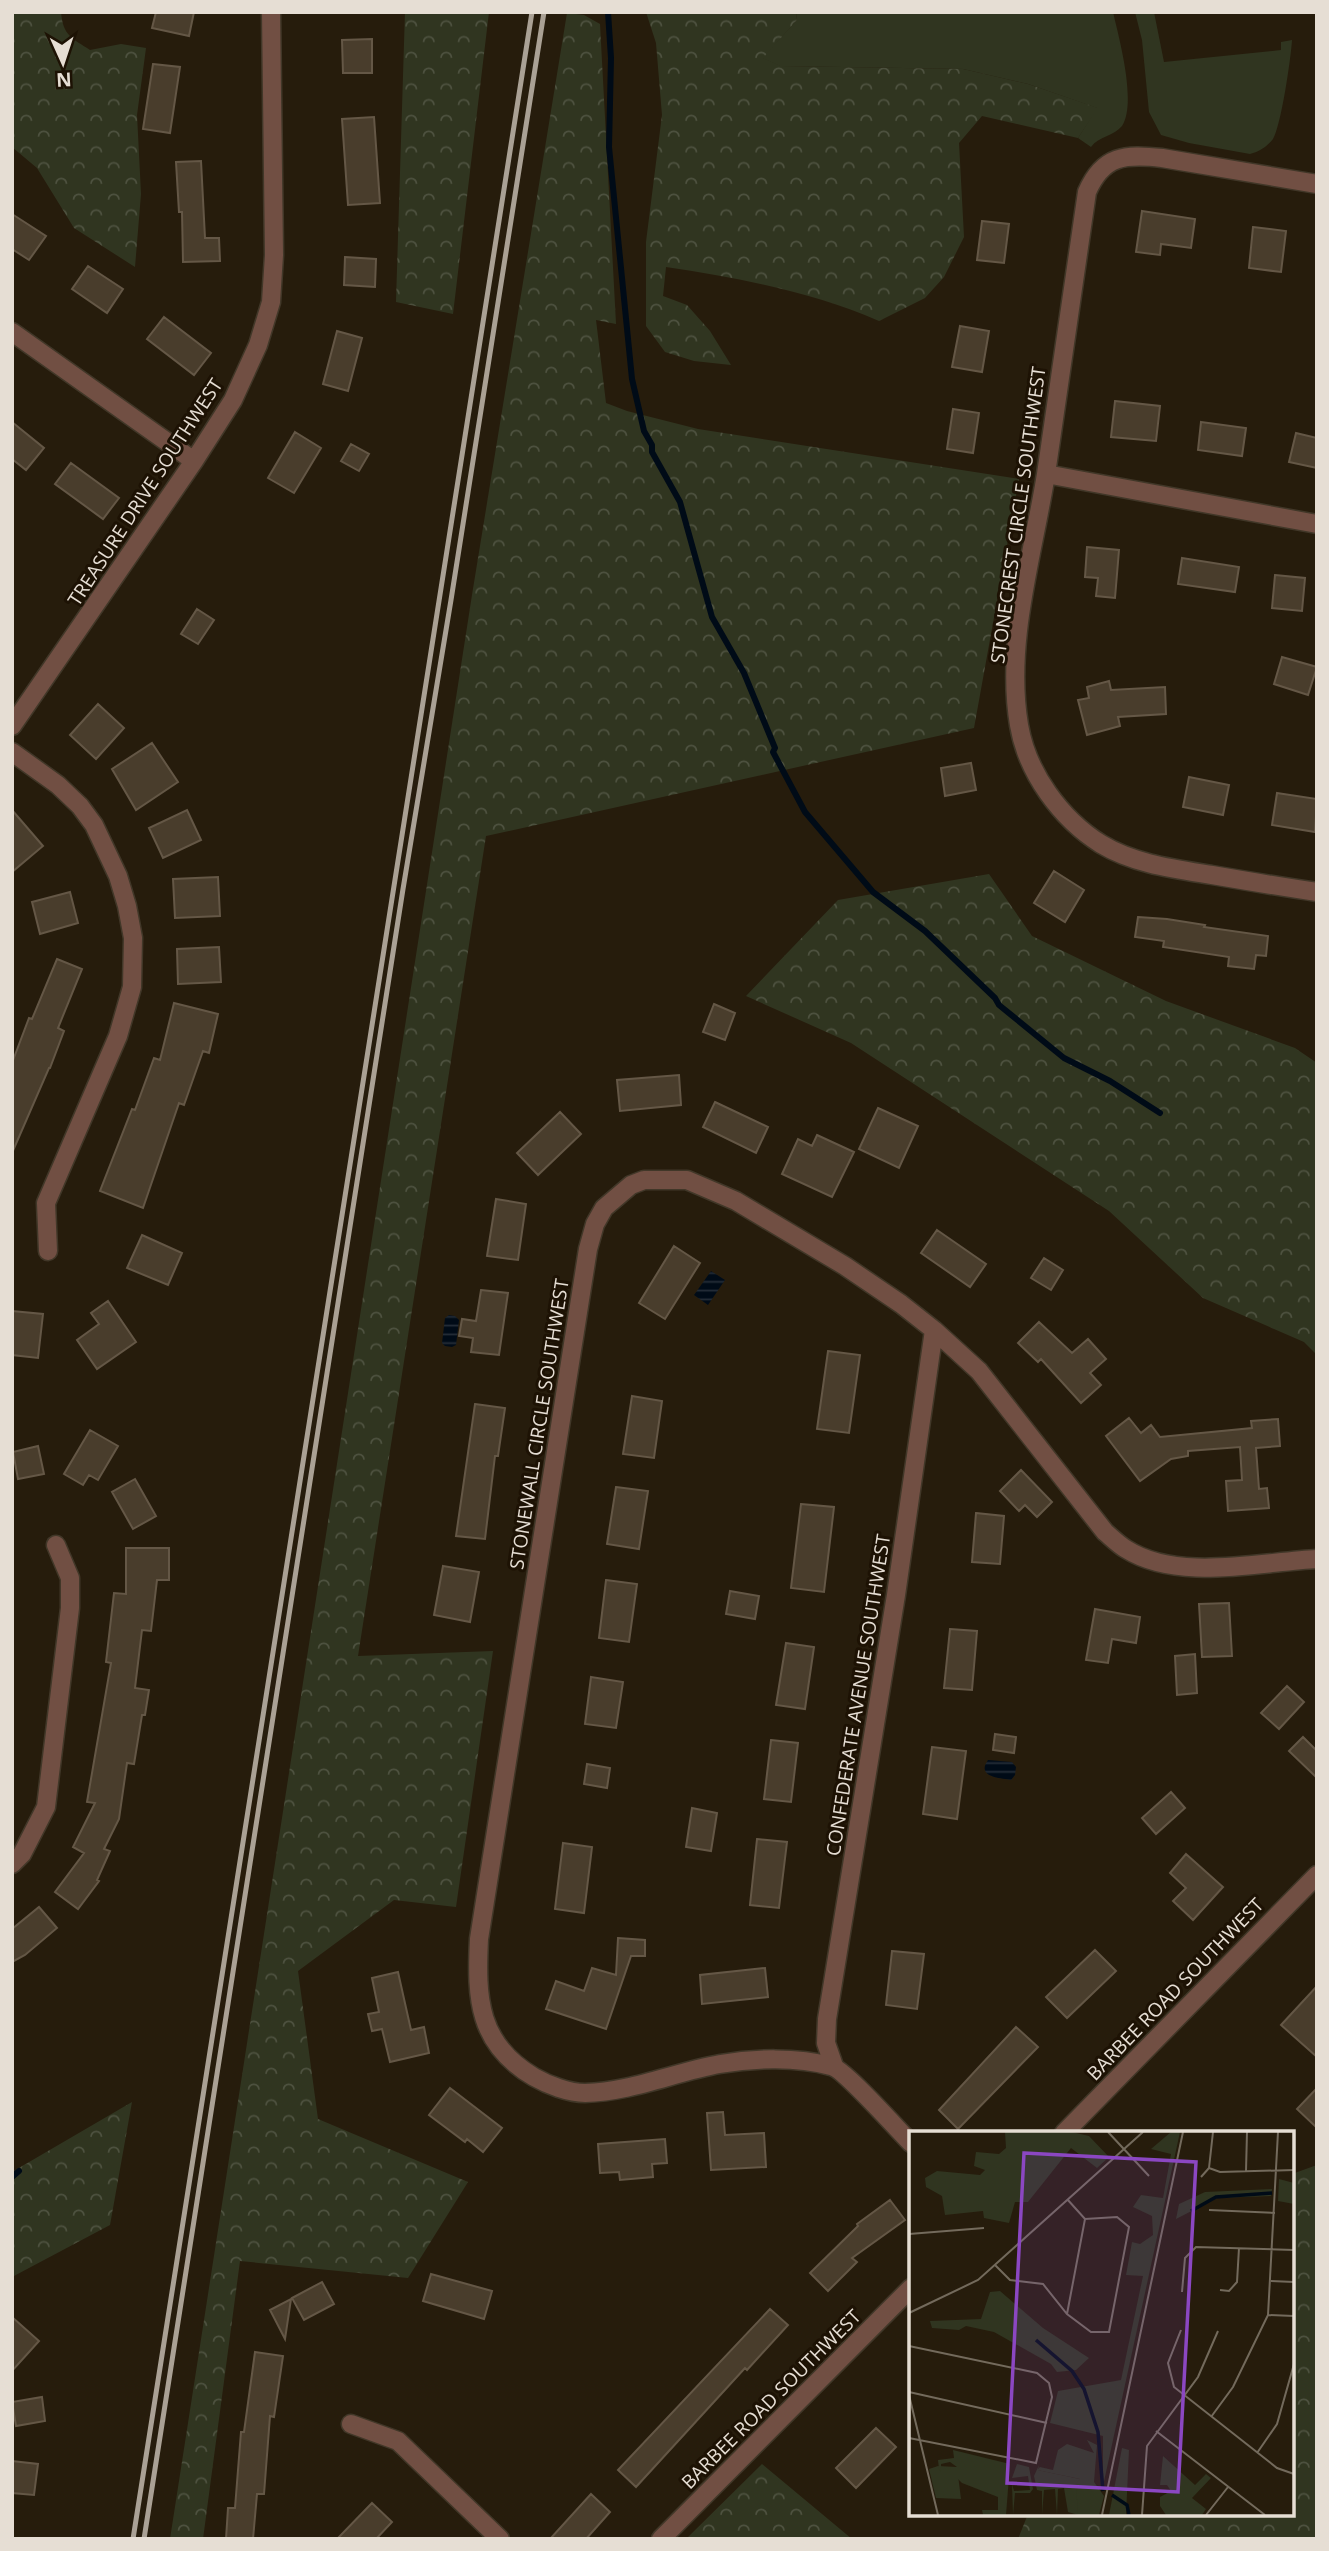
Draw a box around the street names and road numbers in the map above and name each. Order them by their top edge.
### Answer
street label: STONECREST CIRCLE SOUTHWEST [984,364,1052,665]
street label: TREASURE DRIVE SOUTHWEST [62,373,229,611]
street label: STONEWALL CIRCLE SOUTHWEST [503,1276,575,1571]
street label: CONFEDERATE AVENUE SOUTHWEST [820,1532,896,1858]
street label: BARBEE ROAD SOUTHWEST [1081,1892,1269,2086]
street label: BARBEE ROAD SOUTHWEST [676,2303,867,2494]

